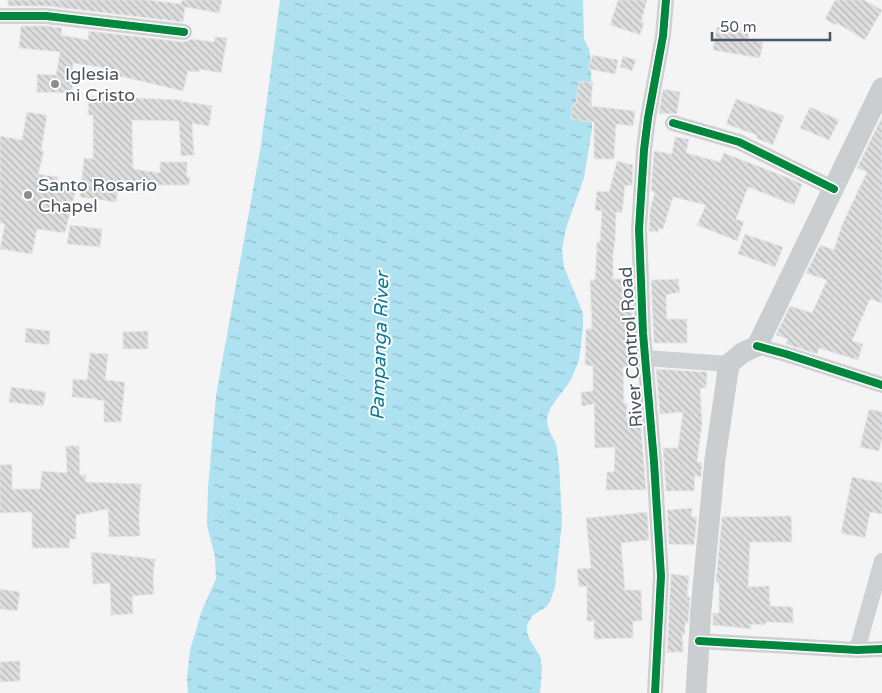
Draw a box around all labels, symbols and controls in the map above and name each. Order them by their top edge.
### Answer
scale bar [712,10,830,42]
text: 50 m [720,18,757,36]
place label: Iglesia ni Cristo [65,63,135,106]
marker: Iglesia ni Cristo [49,78,61,90]
place label: Santo Rosario Chapel [38,174,157,217]
marker: Santo Rosario Chapel [22,189,34,201]
street label: River Control Road [614,266,648,428]
water label: Pampanga River [366,269,394,421]

